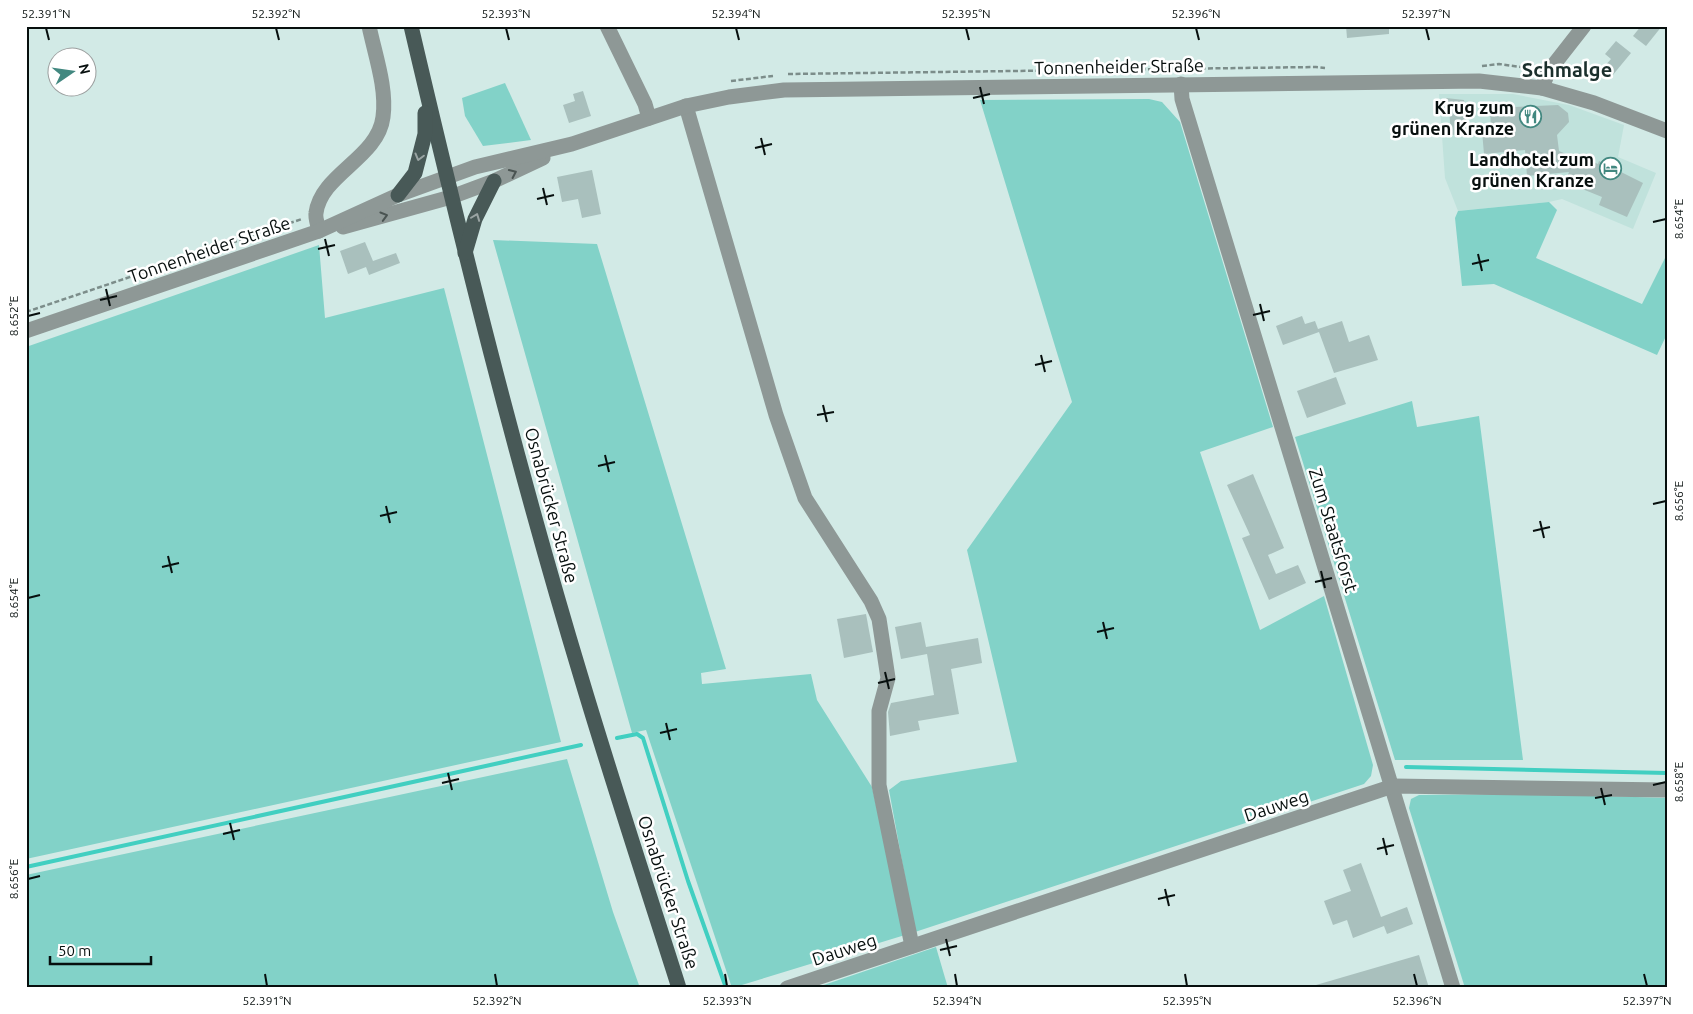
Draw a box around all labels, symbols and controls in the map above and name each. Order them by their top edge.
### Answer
text: 52.391°N [21,7,71,20]
text: 52.392°N [251,7,301,20]
text: 52.393°N [481,7,531,20]
text: 52.394°N [711,7,761,20]
text: 52.395°N [941,7,991,20]
text: 52.396°N [1171,7,1221,20]
text: 52.397°N [1401,7,1451,20]
north arrow [48,48,98,98]
street label: Tonnenheider Straße [1034,55,1204,77]
district label: Schmalge [1522,58,1612,81]
text: N [76,62,94,76]
place label: Krug zum grünen Kranze [1391,97,1514,138]
restaurant icon: Krug zum grünen Kranze [1518,105,1542,129]
place label: Landhotel zum grünen Kranze [1469,149,1594,190]
one-way arrow [414,153,425,162]
hotel icon: Landhotel zum grünen Kranze [1598,157,1622,181]
one-way arrow [507,169,516,179]
text: 8.654°E [1672,198,1685,239]
one-way arrow [379,211,387,221]
street label: Tonnenheider Straße [125,212,293,286]
one-way arrow [470,213,481,222]
text: 8.652°E [7,295,20,336]
street label: Osnabrücker Straße [522,425,582,585]
street label: Zum Staatsforst [1306,465,1362,595]
text: 8.656°E [1672,480,1685,521]
text: 8.654°E [7,577,20,618]
text: 8.658°E [1672,761,1685,802]
street label: Dauweg [1241,785,1311,825]
street label: Osnabrücker Straße [635,813,703,971]
text: 8.656°E [7,858,20,899]
street label: Dauweg [809,929,879,969]
scale bar [50,934,151,966]
text: 50 m [58,942,91,959]
text: 52.391°N [242,994,292,1007]
text: 52.392°N [472,994,522,1007]
text: 52.393°N [702,994,752,1007]
text: 52.394°N [932,994,982,1007]
text: 52.395°N [1162,994,1212,1007]
text: 52.396°N [1392,994,1442,1007]
text: 52.397°N [1622,994,1672,1007]

